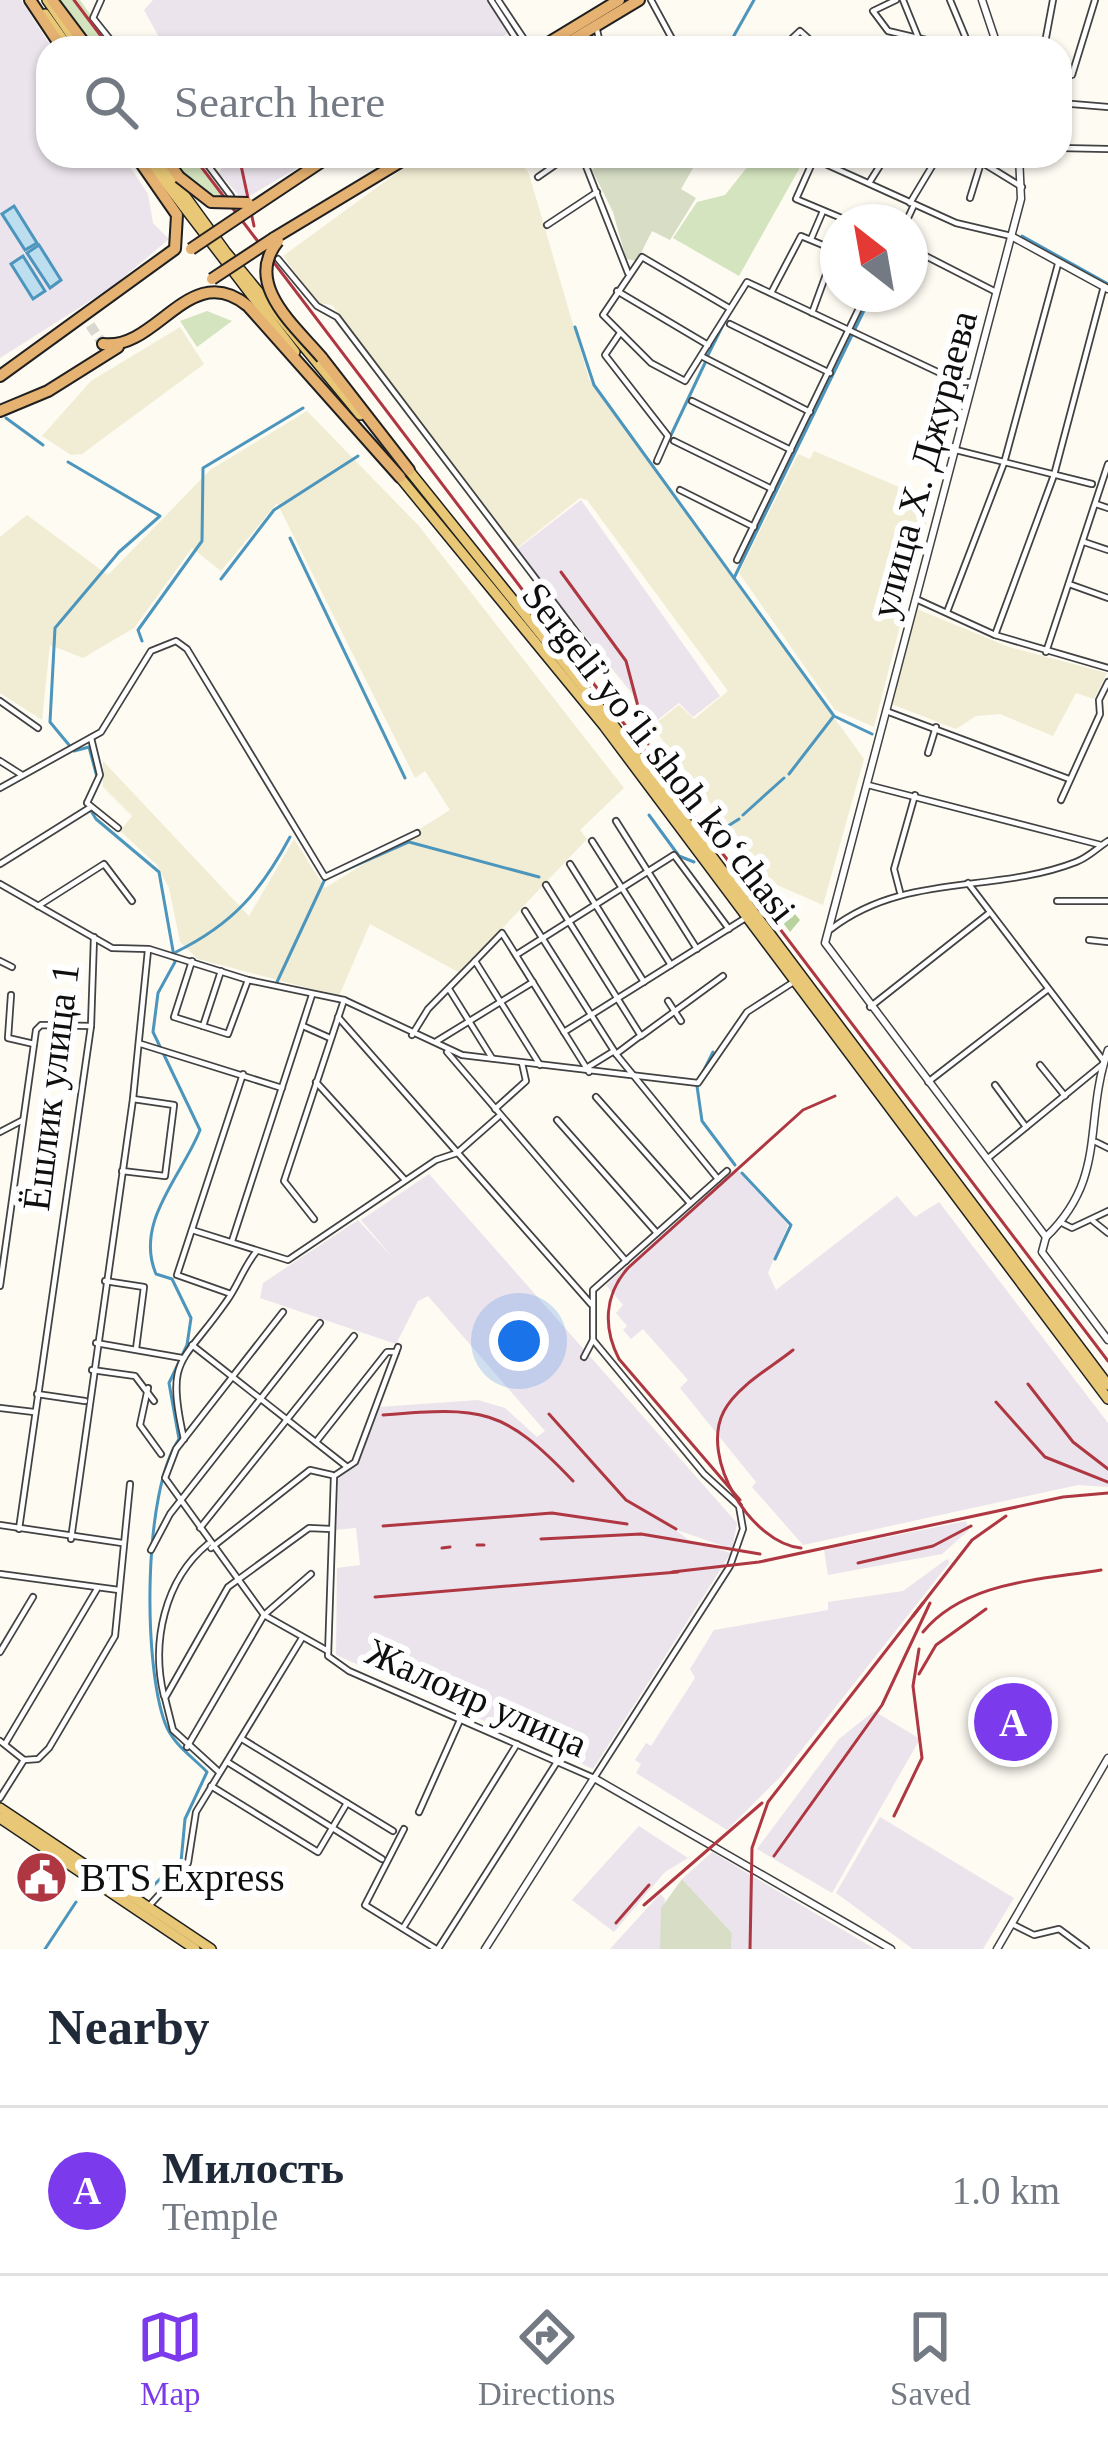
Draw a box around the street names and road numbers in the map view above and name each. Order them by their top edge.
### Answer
street label: улица Х. Джураева [862,306,986,623]
street label: Sergeli yo‘li shoh ko‘chasi [513,574,805,931]
street label: Ёшлик улица 1 [14,961,88,1213]
street label: Жалоир улица [359,1630,594,1766]

